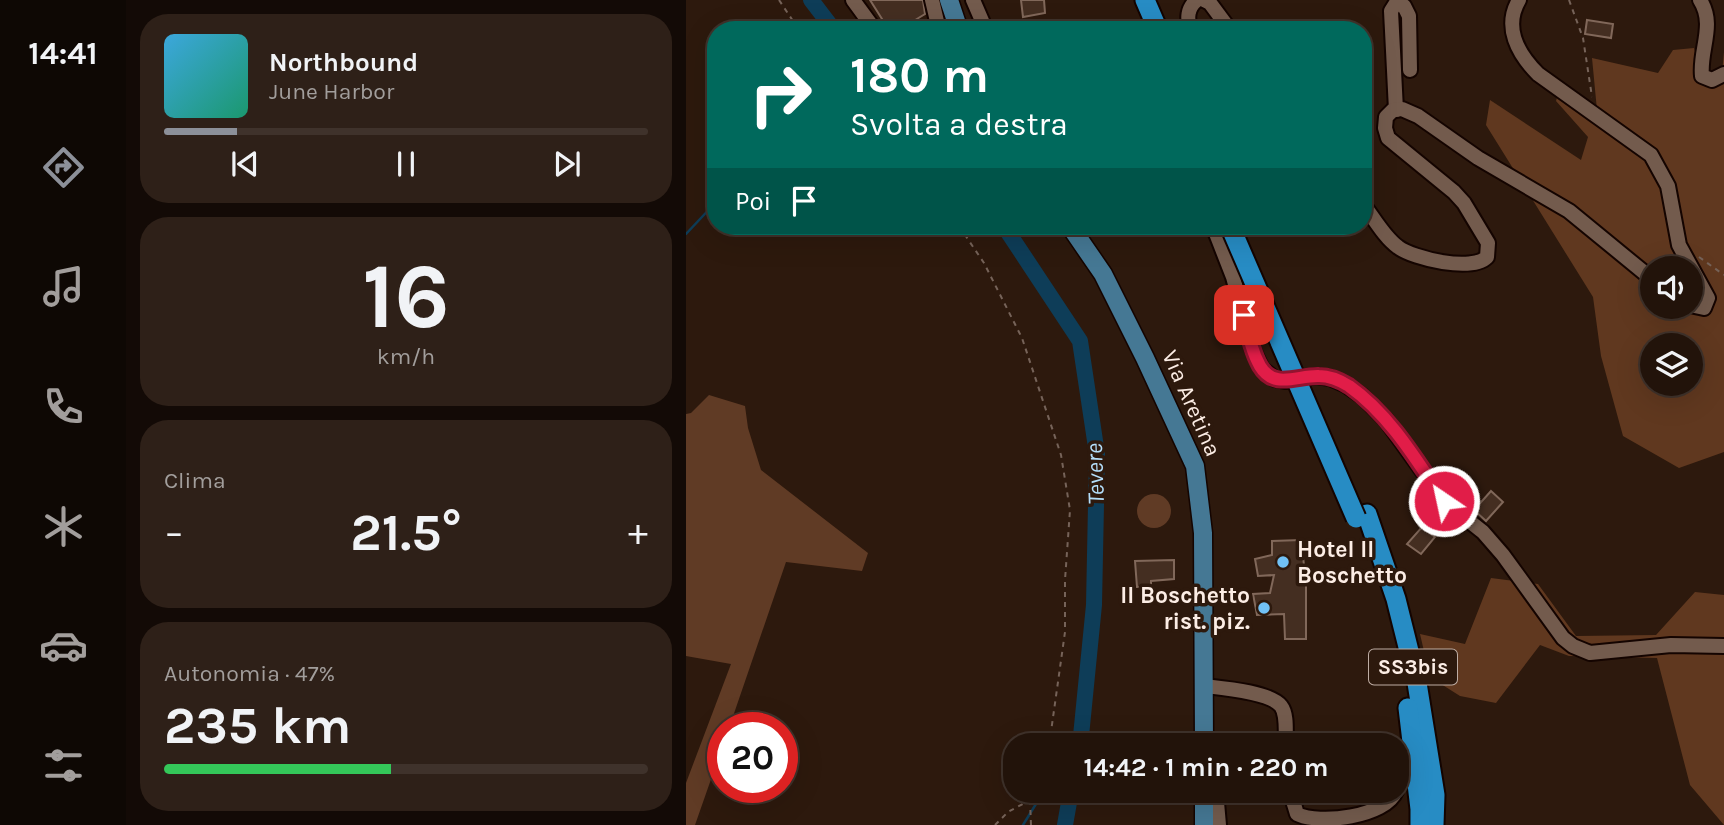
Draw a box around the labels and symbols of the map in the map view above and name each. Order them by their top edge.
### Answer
pin [1214,285,1274,345]
street label: Via Aretina [1156,346,1227,460]
water label: Tevere [1080,443,1110,505]
position arrow [1407,464,1481,538]
place label: Hotel Il Boschetto [1297,536,1407,589]
marker: Hotel Il Boschetto [1275,554,1291,570]
place label: Il Boschetto rist. piz. [1120,582,1250,635]
marker: Il Boschetto rist. piz. [1256,600,1272,616]
road number: SS3bis [1369,650,1457,684]
speed limit sign: 20 [707,712,798,803]

